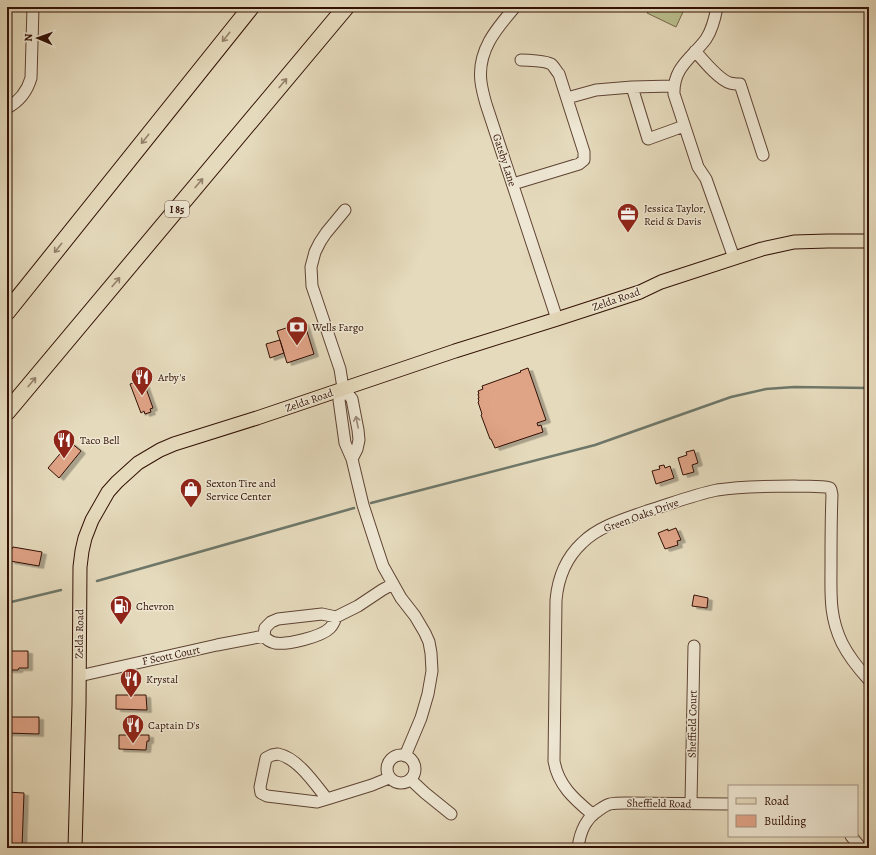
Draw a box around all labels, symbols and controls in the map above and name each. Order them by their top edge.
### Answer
north arrow [18,18,58,58]
one-way arrow [222,32,231,43]
text: N [21,33,36,42]
one-way arrow [278,77,287,88]
street label: Gatsby Lane [489,132,520,188]
one-way arrow [141,133,150,144]
one-way arrow [195,177,204,188]
road number: I 85 [165,201,189,217]
office icon: Jessica Taylor, Reid & Davis [615,201,641,234]
place label: Jessica Taylor, Reid & Davis [644,201,706,229]
one-way arrow [54,243,62,254]
one-way arrow [111,277,120,288]
street label: Zelda Road [590,284,642,315]
bank icon: Wells Fargo [284,314,310,347]
place label: Wells Fargo [311,320,364,335]
restaurant icon: Arby's [129,364,155,397]
place label: Arby's [157,370,186,385]
one-way arrow [28,376,37,387]
street label: Zelda Road [283,385,335,416]
one-way arrow [352,416,360,429]
restaurant icon: Taco Bell [51,427,77,460]
place label: Taco Bell [80,433,120,448]
shop icon: Sexton Tire and Service Center [178,476,204,509]
place label: Sexton Tire and Service Center [206,476,276,504]
street label: Green Oaks Drive [602,495,681,536]
fuel station icon: Chevron [108,593,134,626]
place label: Chevron [136,599,174,614]
street label: Zelda Road [72,609,87,659]
street label: F Scott Court [141,642,202,669]
restaurant icon: Krystal [118,666,144,699]
place label: Krystal [146,672,178,687]
street label: Sheffield Court [684,690,701,758]
restaurant icon: Captain D's [120,712,146,745]
place label: Captain D's [148,718,200,733]
legend [728,785,858,837]
text: Road [764,793,790,809]
street label: Sheffield Road [626,795,692,812]
text: Building [764,813,806,829]

